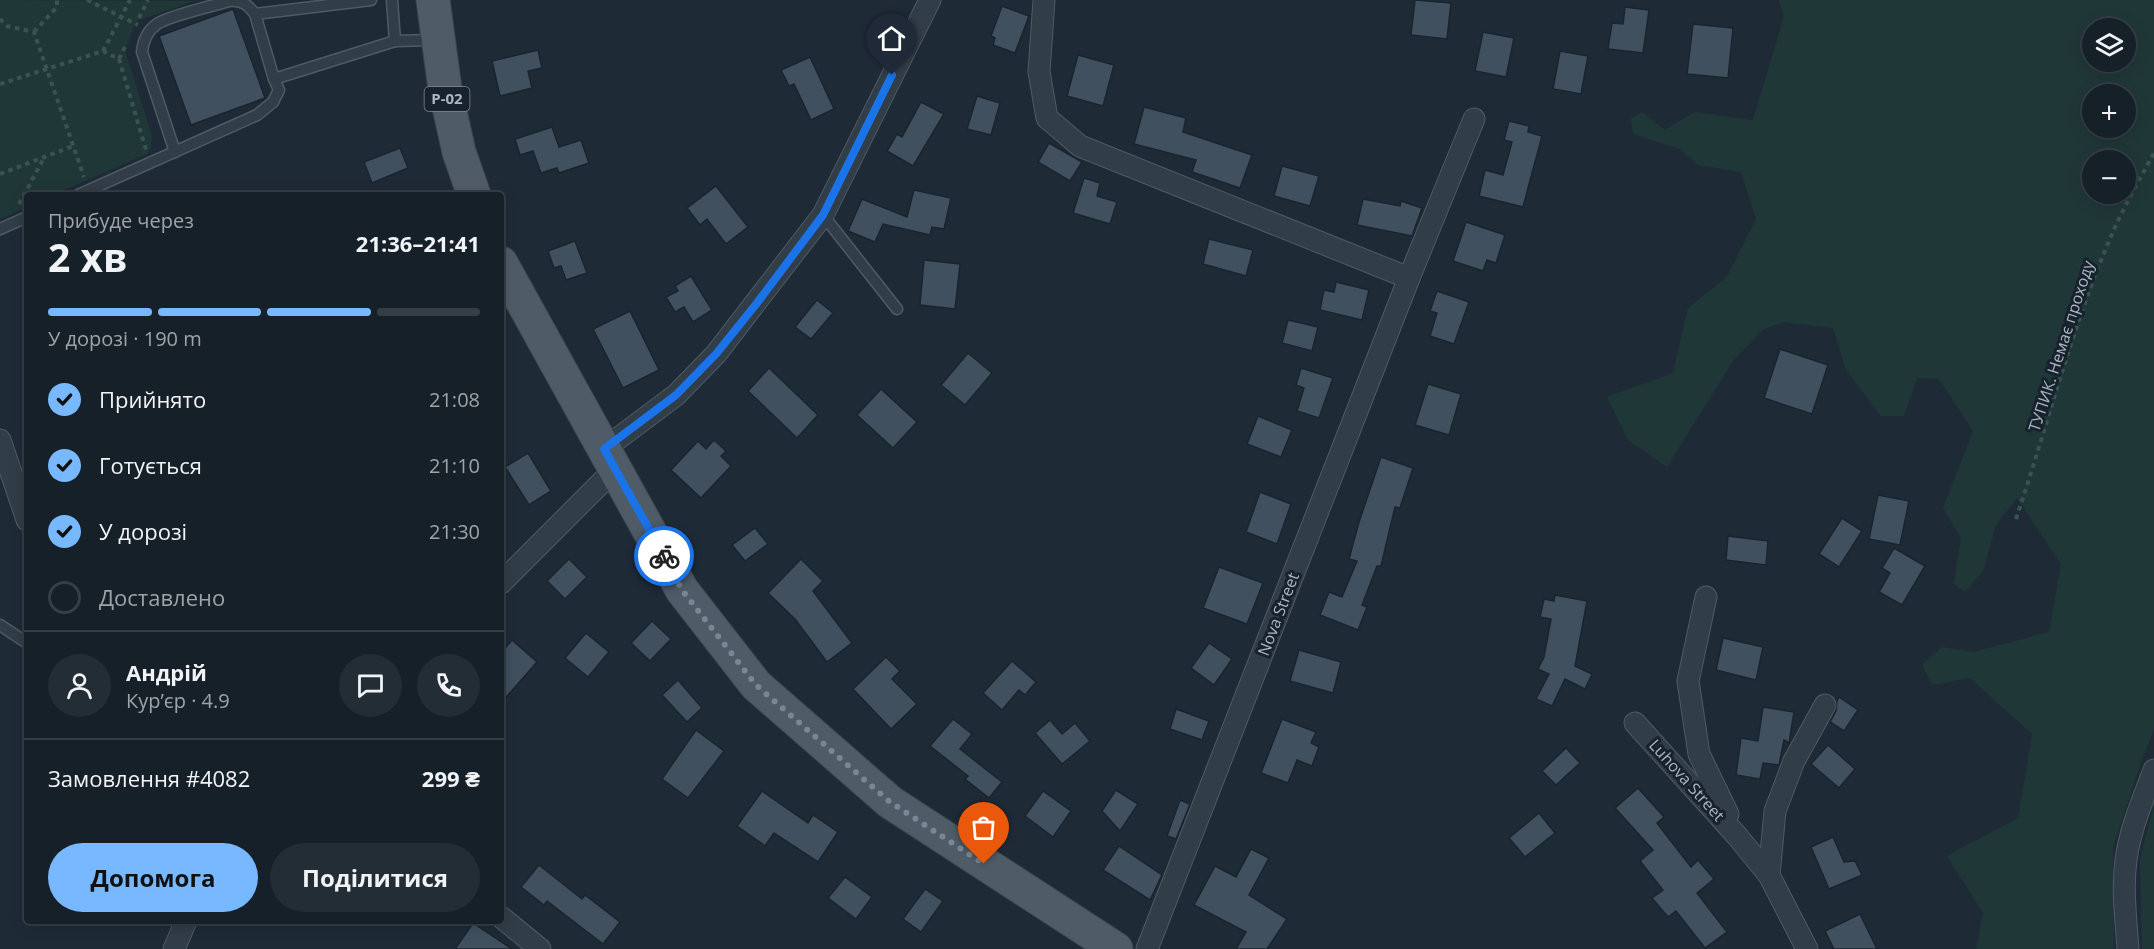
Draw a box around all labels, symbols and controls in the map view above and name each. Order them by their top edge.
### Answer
pin [866,13,917,75]
map controls [2082,18,2136,204]
button: layers [2082,18,2136,72]
icon: home [875,22,908,55]
button: + [2082,84,2136,138]
road number: Р-02 [424,87,470,111]
button: − [2082,150,2136,204]
text: Прибуде через [48,207,194,234]
text: 21:36–21:41 [356,228,480,258]
text: 2 хв [48,230,128,283]
street label: ТУПИК. Немає проходу [2023,257,2099,434]
text: У дорозі · 190 m [48,325,202,352]
icon: check [48,383,81,416]
text: Прийнято [99,384,206,414]
text: 21:08 [429,386,480,413]
icon: check [48,449,81,482]
text: Готується [99,450,202,480]
text: 21:10 [429,452,480,479]
icon: check [48,515,81,548]
text: У дорозі [99,516,187,546]
text: 21:30 [429,518,480,545]
courier [634,526,694,586]
icon: bike [648,540,681,573]
street label: Nova Street [1252,569,1304,659]
text: Доставлено [99,582,225,612]
button: person [48,654,111,717]
button: chat [339,654,402,717]
button: phone [417,654,480,717]
text: Андрій [126,657,207,687]
text: Кур’єр · 4.9 [126,687,230,714]
street label: Luhova Street [1644,734,1730,826]
text: Замовлення #4082 [48,763,250,793]
text: 299 ₴ [422,763,480,793]
pin [958,802,1009,864]
icon: bag [967,811,1000,844]
button: Допомога [48,843,258,912]
button: Поділитися [270,843,480,912]

